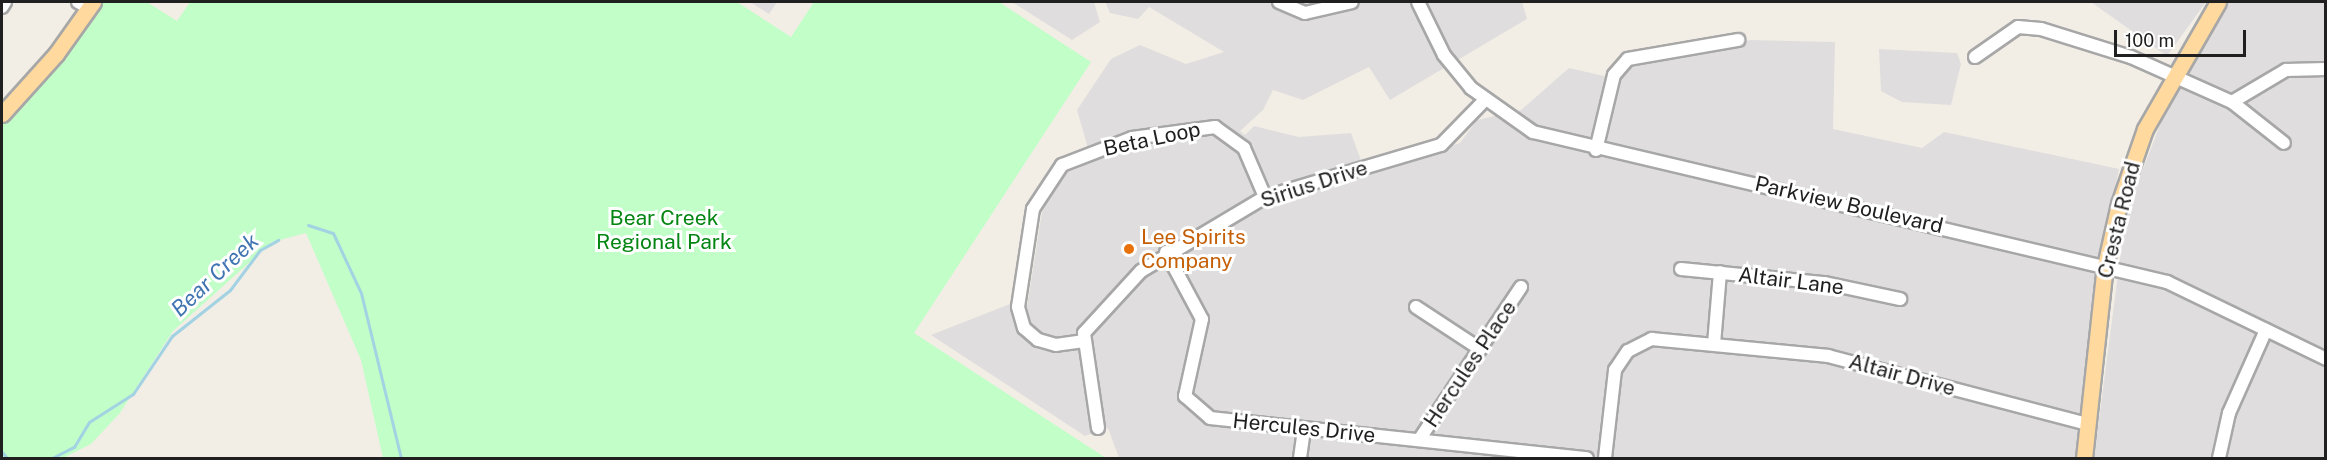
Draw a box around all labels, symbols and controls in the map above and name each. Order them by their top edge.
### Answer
scale bar [2117,18,2249,56]
text: 100 m [2125,30,2174,51]
street label: Beta Loop [1101,116,1203,162]
street label: Sirius Drive [1257,155,1371,213]
street label: Cresta Road [2092,159,2146,281]
street label: Parkview Boulevard [1752,171,1946,239]
park label: Bear Creek Regional Park [596,205,732,255]
place label: Lee Spirits Company [1141,224,1246,274]
water label: Bear Creek [166,228,264,322]
marker: Lee Spirits Company [1122,242,1136,256]
street label: Altair Lane [1737,262,1845,300]
street label: Hercules Place [1418,296,1522,432]
street label: Altair Drive [1846,349,1958,401]
street label: Hercules Drive [1231,408,1377,448]

